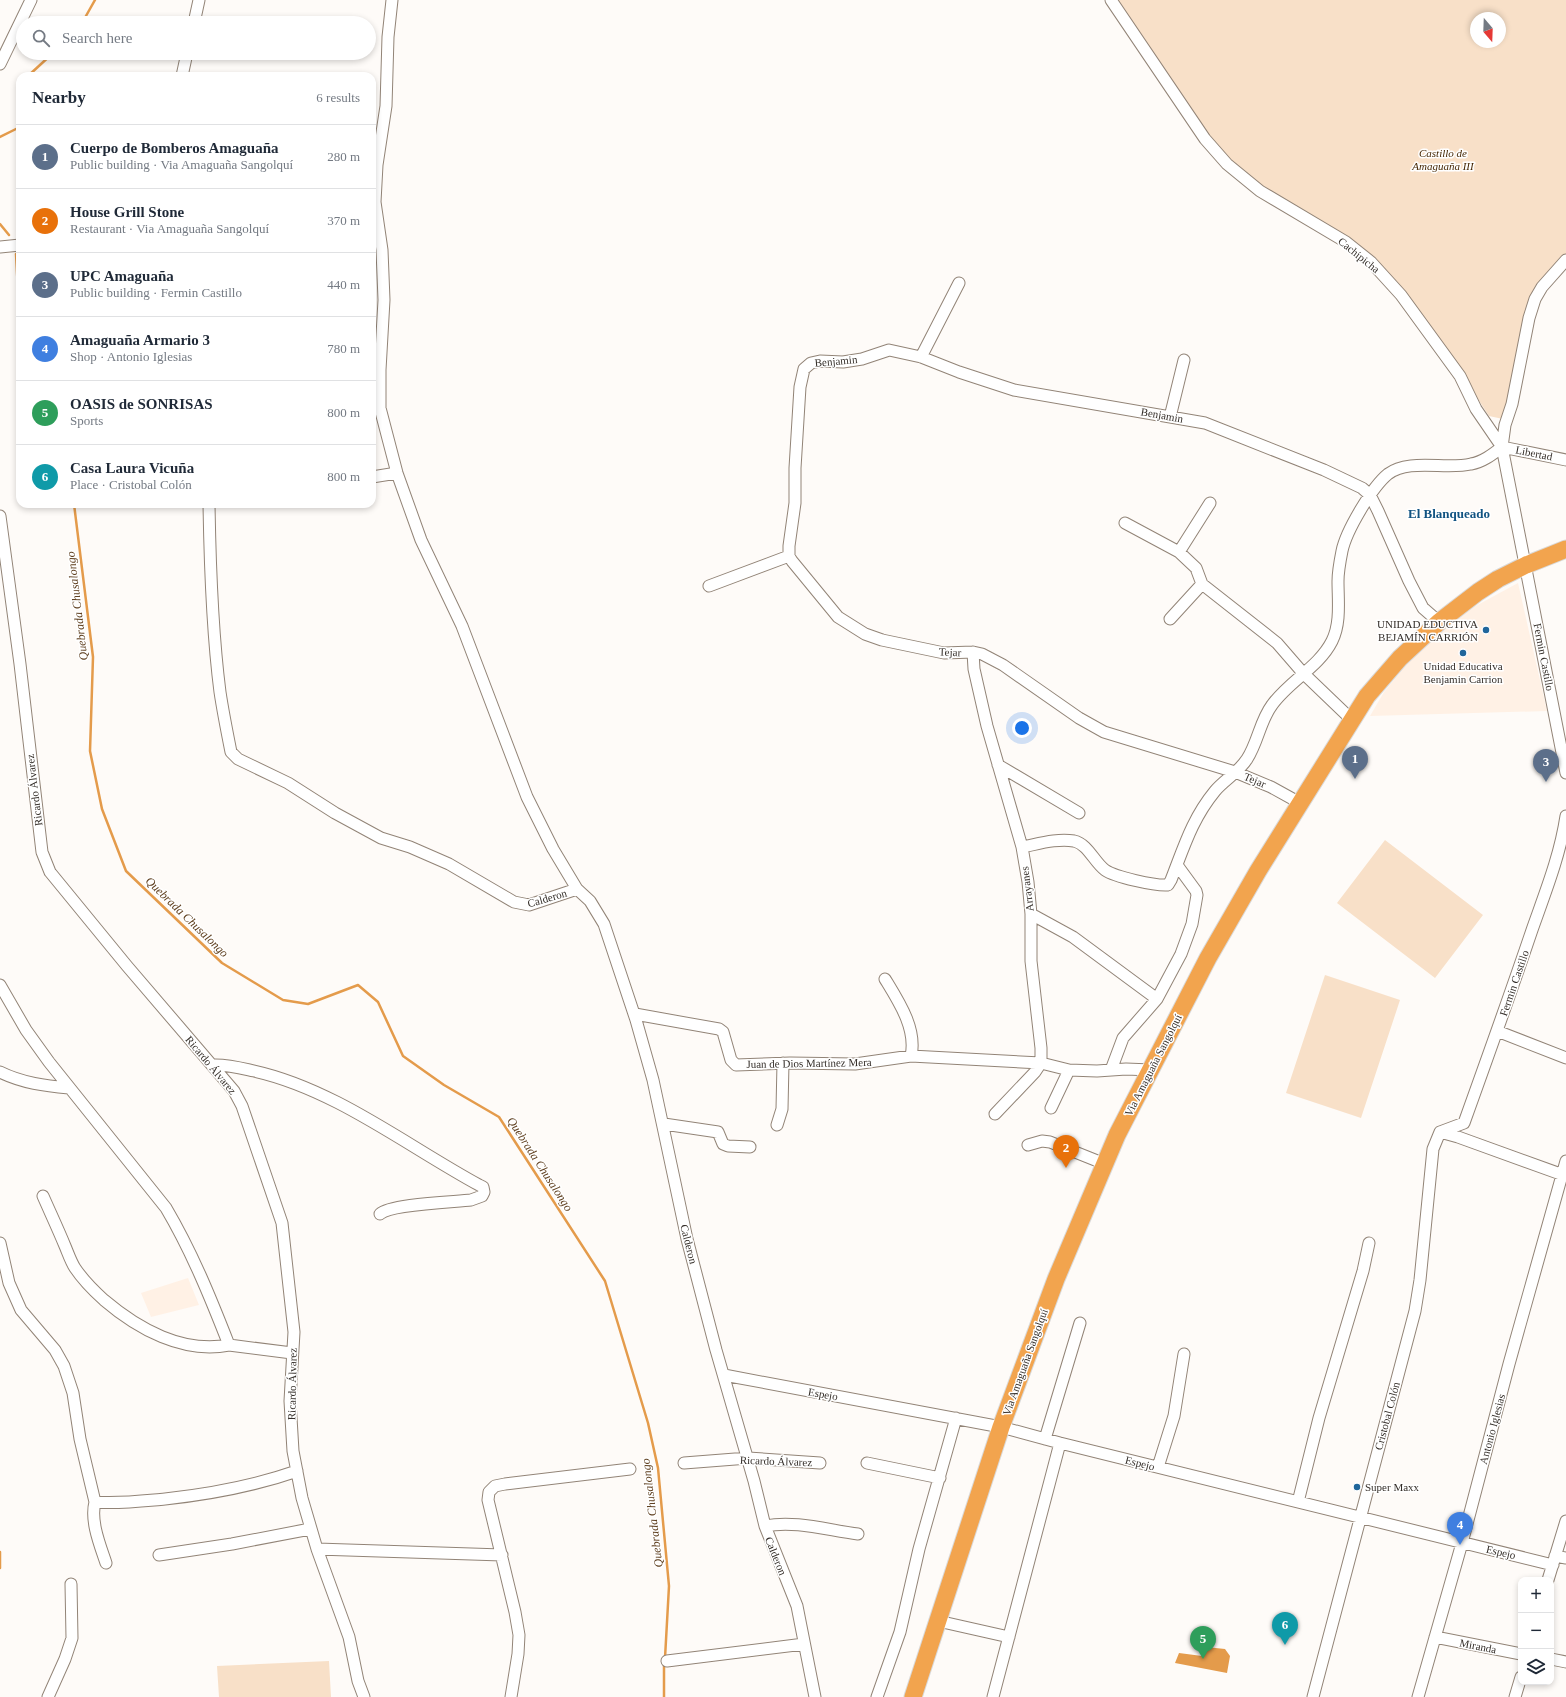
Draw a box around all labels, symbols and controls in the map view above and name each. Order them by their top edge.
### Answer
north arrow [1470,12,1506,48]
search box [16,16,376,60]
icon: search [30,27,52,49]
text: Search here [62,30,132,46]
text: Nearby [32,88,86,107]
text: 6 results [316,90,360,105]
text: Cuerpo de Bomberos Amaguaña [70,140,279,156]
park label: Castillo de Amaguaña III [1411,147,1475,172]
text: 1 [42,149,48,164]
text: 280 m [327,149,360,164]
text: Public building · Via Amaguaña Sangolquí [70,157,293,172]
text: House Grill Stone [70,204,184,220]
text: 2 [42,213,48,228]
text: 370 m [327,213,360,228]
text: Restaurant · Via Amaguaña Sangolquí [70,221,269,236]
street label: Cachipicha [1336,235,1382,275]
text: UPC Amaguaña [70,268,174,284]
text: 3 [42,277,48,292]
text: 440 m [327,277,360,292]
text: Public building · Fermin Castillo [70,285,242,300]
text: Amaguaña Armario 3 [70,332,210,348]
text: 4 [42,341,48,356]
text: 780 m [327,341,360,356]
text: Shop · Antonio Iglesias [70,349,192,364]
street label: Benjamin [814,353,858,369]
text: OASIS de SONRISAS [70,396,213,412]
text: 5 [42,405,48,420]
text: 800 m [327,405,360,420]
street label: Benjamin [1140,405,1185,425]
text: Sports [70,413,103,428]
street label: Libertad [1515,444,1554,463]
text: Casa Laura Vicuña [70,460,194,476]
text: 6 [42,469,48,484]
text: 800 m [327,469,360,484]
text: Place · Cristobal Colón [70,477,192,492]
district label: El Blanqueado [1408,506,1490,521]
water label: Quebrada Chusalongo [63,551,91,661]
place label: UNIDAD EDUCTIVA BEJAMÍN CARRIÓN [1377,618,1478,643]
street label: Fermin Castillo [1532,622,1557,692]
marker: UNIDAD EDUCTIVA BEJAMÍN CARRIÓN [1481,625,1491,635]
street label: Tejar [939,646,962,658]
marker: Unidad Educativa Benjamin Carrion [1458,648,1468,658]
place label: Unidad Educativa Benjamin Carrion [1423,660,1503,685]
your location [1012,718,1032,738]
pin: 1 [1342,746,1368,779]
pin: 3 [1533,749,1559,782]
street label: Ricardo Álvarez [24,753,44,827]
street label: Tejar [1242,770,1268,790]
street label: Arrayanes [1018,866,1036,912]
water label: Quebrada Chusalongo [143,874,231,960]
street label: Calderon [526,887,569,909]
street label: Fermin Castillo [1497,948,1531,1017]
street label: Via Amaguaña Sangolquí [1122,1012,1184,1118]
street label: Ricardo Álvarez [183,1033,239,1097]
street label: Juan de Dios Martínez Mera [746,1056,872,1070]
water label: Quebrada Chusalongo [504,1114,576,1214]
pin: 2 [1053,1135,1079,1168]
street label: Calderon [678,1223,700,1265]
street label: Via Amaguaña Sangolquí [1000,1307,1050,1417]
street label: Ricardo Álvarez [285,1348,299,1420]
street label: Cristobal Colón [1372,1380,1402,1451]
street label: Espejo [807,1385,839,1403]
street label: Antonio Iglesias [1477,1392,1507,1466]
street label: Ricardo Álvarez [740,1454,812,1468]
street label: Espejo [1124,1454,1156,1473]
water label: Quebrada Chusalongo [638,1458,666,1568]
place label: Super Maxx [1365,1481,1420,1493]
marker: Super Maxx [1352,1482,1362,1492]
pin: 4 [1447,1512,1473,1545]
street label: Calderon [763,1535,789,1577]
street label: Espejo [1485,1543,1517,1561]
map controls [1518,1577,1554,1685]
button: + [1518,1577,1554,1613]
pin: 6 [1272,1612,1298,1645]
button: − [1518,1613,1554,1649]
pin: 5 [1190,1626,1216,1659]
street label: Miranda [1459,1637,1498,1655]
button: layers [1518,1649,1554,1685]

